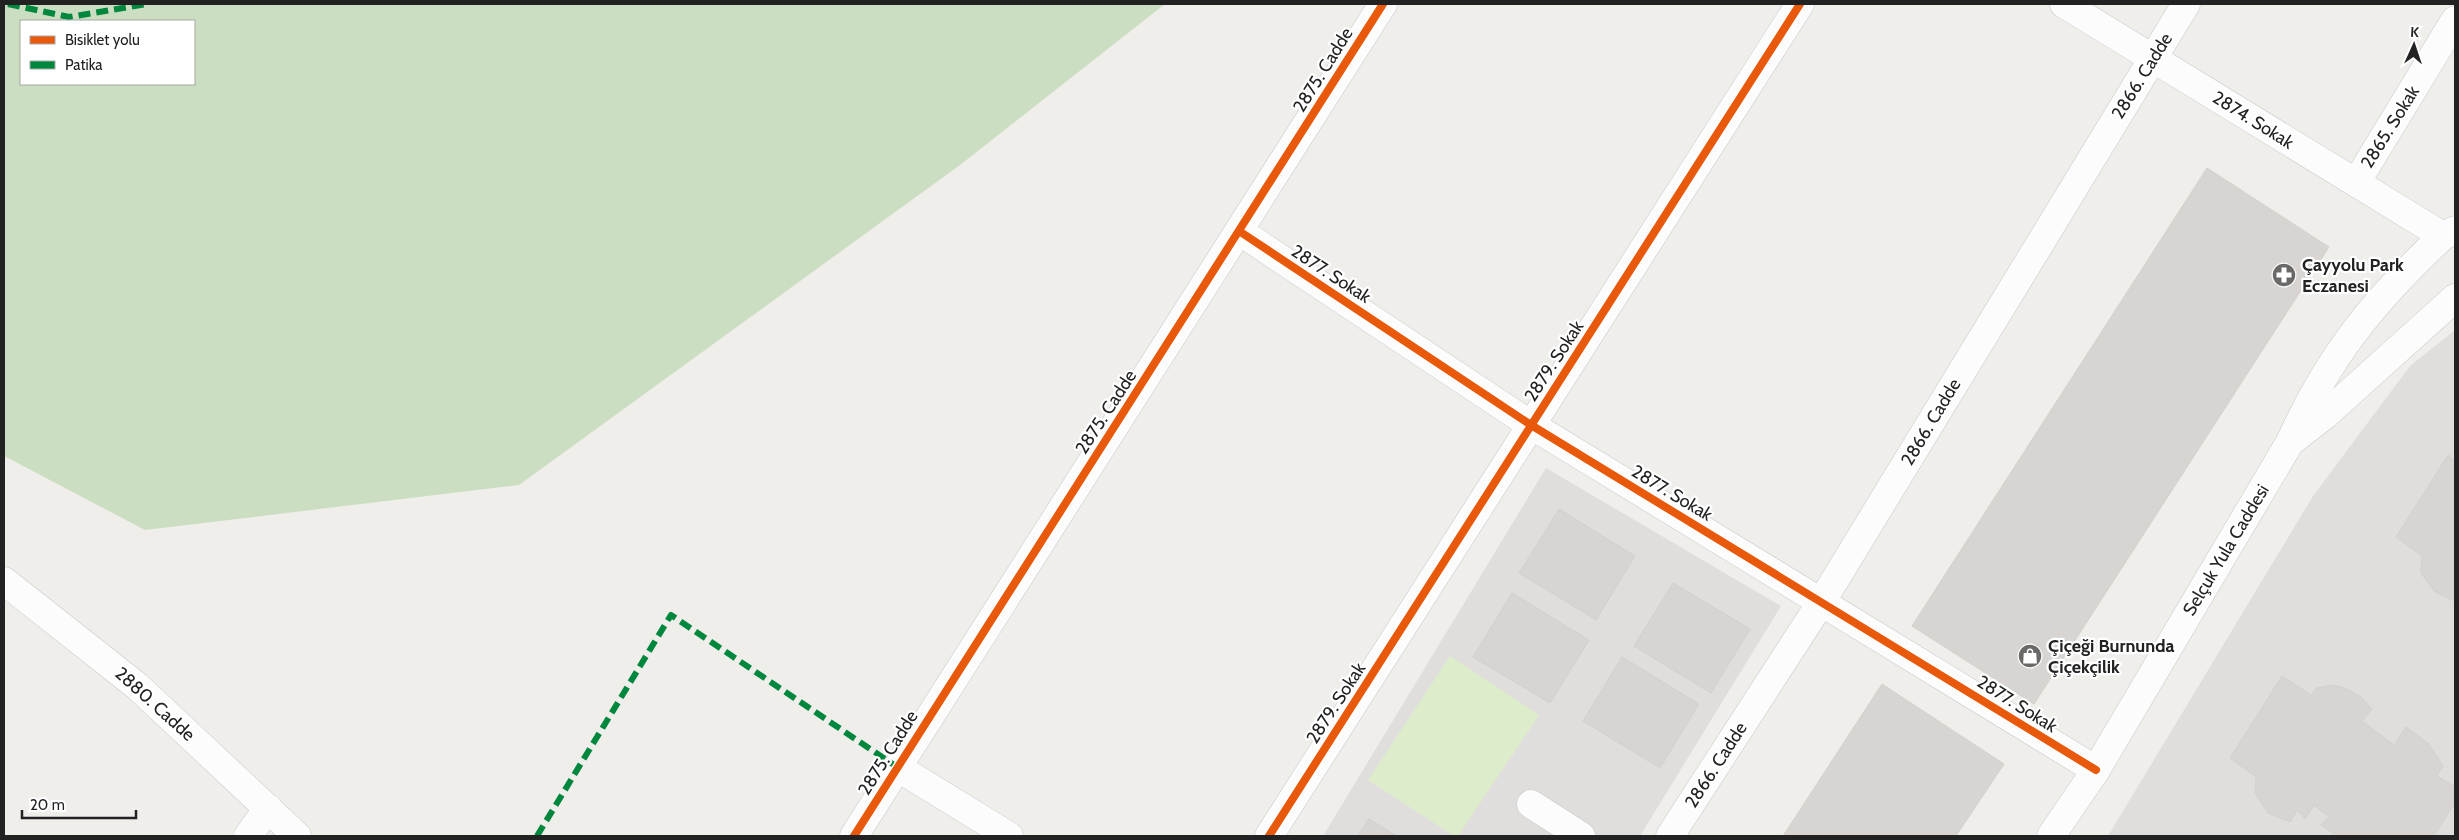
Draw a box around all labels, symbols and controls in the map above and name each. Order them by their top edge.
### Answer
legend [20,20,195,85]
north arrow [2389,20,2439,70]
text: K [2410,23,2420,41]
street label: 2875. Cadde [1288,24,1358,116]
street label: 2866. Cadde [2107,29,2177,123]
text: Bisiklet yolu [65,31,140,49]
text: Patika [65,56,103,74]
street label: 2865. Sokak [2356,81,2425,172]
street label: 2874. Sokak [2208,86,2299,154]
street label: 2877. Sokak [1287,240,1376,308]
place label: Çayyolu Park Eczanesi [2302,254,2404,297]
pharmacy icon: Çayyolu Park Eczanesi [2271,262,2297,288]
street label: 2879. Sokak [1520,316,1589,406]
street label: 2875. Cadde [1071,366,1141,458]
street label: 2866. Cadde [1896,375,1966,469]
street label: 2877. Sokak [1627,460,1717,526]
street label: Selçuk Yula Caddesi [2178,480,2274,620]
place label: Çiçeği Burnunda Çiçekçilik [2048,635,2175,678]
shop icon: Çiçeği Burnunda Çiçekçilik [2017,643,2043,669]
street label: 2879. Sokak [1302,658,1371,748]
street label: 2880. Cadde [110,662,200,746]
street label: 2877. Sokak [1973,671,2062,738]
street label: 2875. Cadde [853,707,923,799]
street label: 2866. Cadde [1680,718,1752,812]
scale bar [22,788,136,820]
text: 20 m [30,796,65,814]

